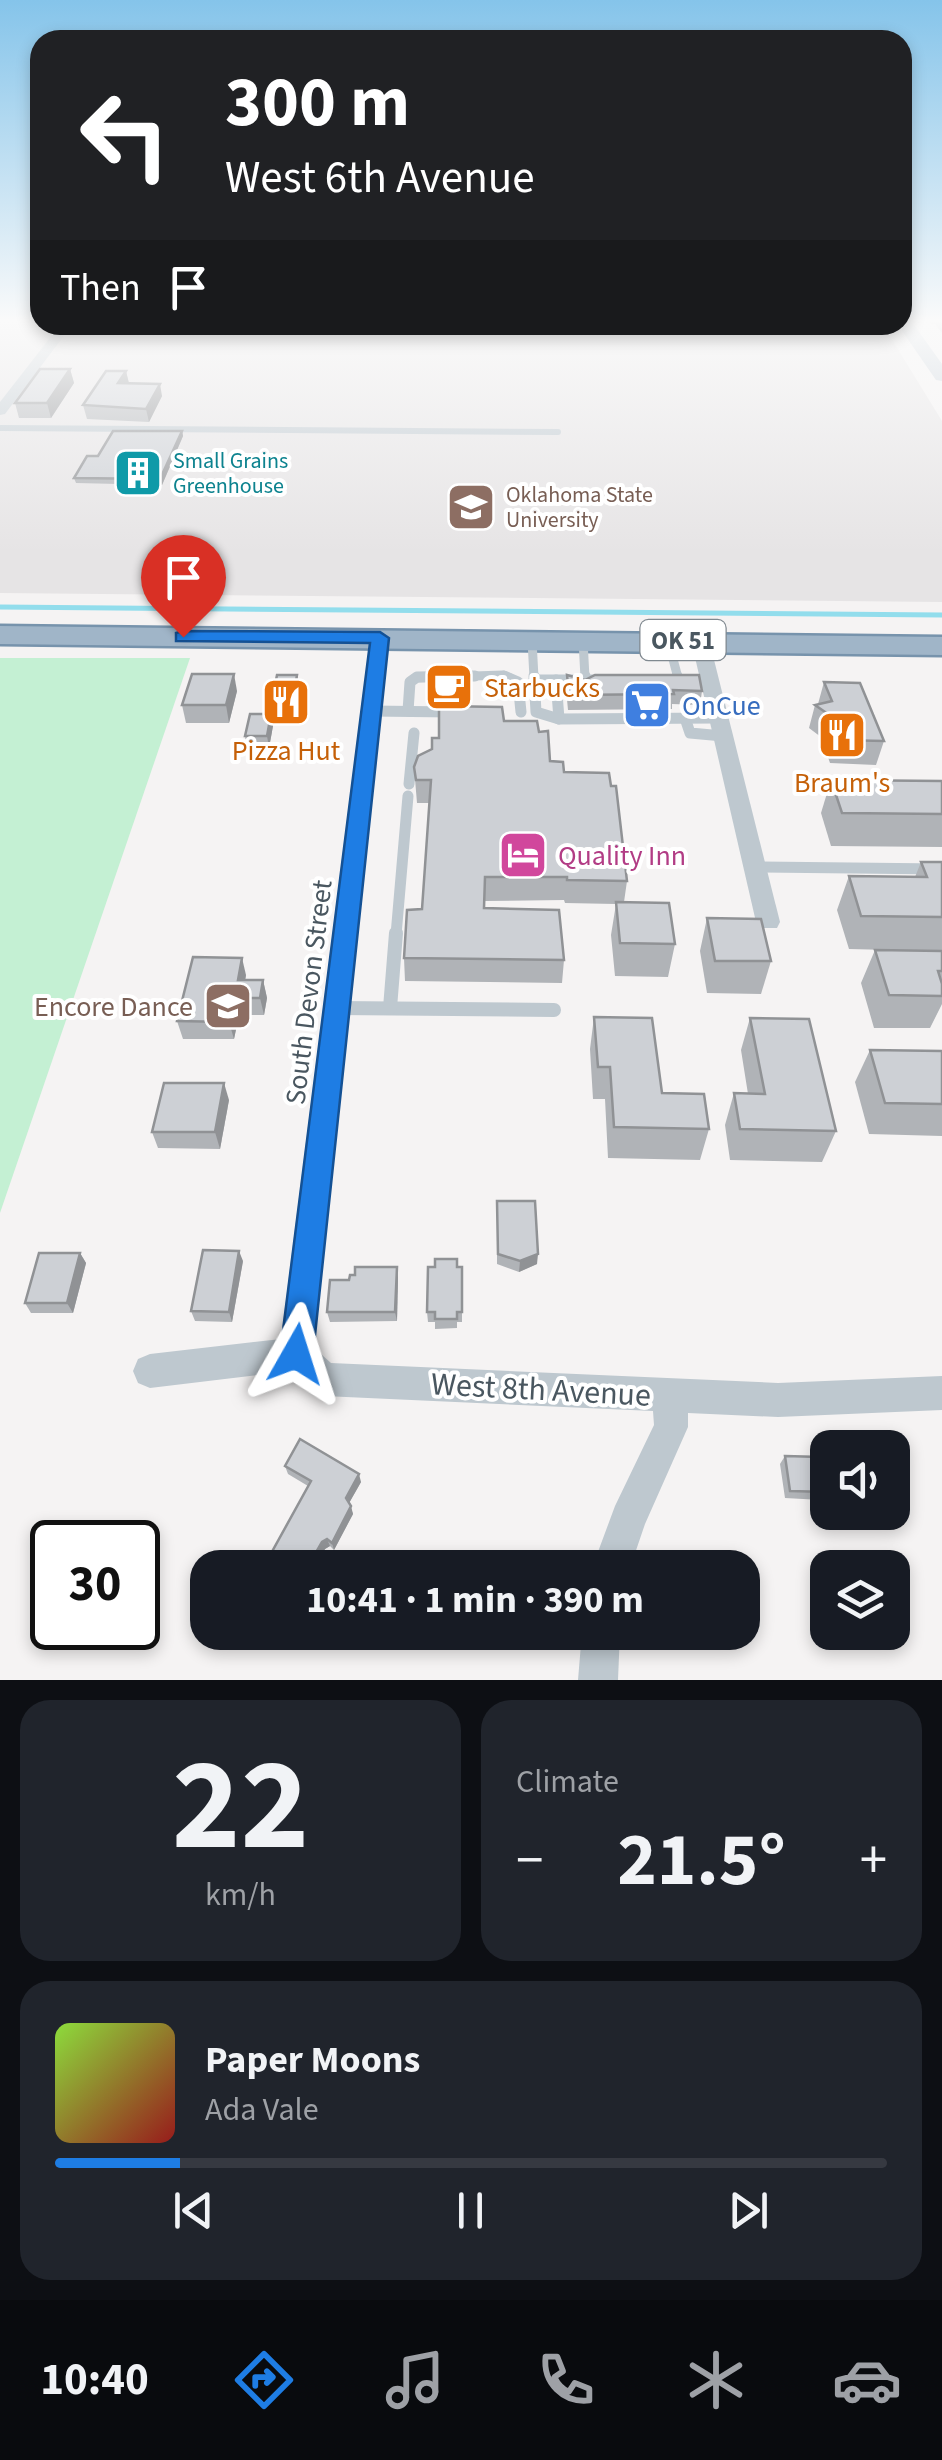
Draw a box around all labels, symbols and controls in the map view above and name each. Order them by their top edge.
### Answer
text: 300 m [225,53,410,153]
icon: left [60,70,190,200]
text: West 6th Avenue [225,146,535,210]
icon: arrive [161,260,216,315]
text: Then [60,261,141,315]
place label: Small Grains Greenhouse [173,445,288,502]
building icon: Small Grains Greenhouse [112,447,164,499]
place label: Oklahoma State University [506,479,653,536]
school or university icon: Oklahoma State University [445,481,497,533]
pin [141,535,226,638]
icon: arrive [156,550,211,605]
road number: OK 51 [640,620,726,660]
cafe icon: Starbucks [423,661,475,713]
place label: Starbucks [484,668,600,708]
restaurant icon: Pizza Hut [260,676,312,728]
supermarket icon: OnCue [621,679,673,731]
place label: OnCue [682,686,761,726]
restaurant icon: Braum's [816,709,868,761]
place label: Pizza Hut [232,731,341,771]
place label: Braum's [794,763,890,803]
hotel icon: Quality Inn [497,829,549,881]
place label: Quality Inn [558,836,686,876]
street label: South Devon Street [275,877,343,1107]
school or university icon: Encore Dance [202,980,254,1032]
place label: Encore Dance [34,987,193,1027]
position arrow [244,1302,348,1406]
street label: West 8th Avenue [430,1361,652,1419]
map controls [810,1430,910,1650]
button: sound [810,1430,910,1530]
speed limit sign: 30 [30,1520,160,1650]
button: layers [810,1550,910,1650]
text: 10:41 · 1 min · 390 m [306,1573,644,1627]
text: 22 [172,1714,309,1899]
text: Climate [516,1759,619,1805]
text: 21.5° [617,1807,786,1914]
text: − [516,1822,543,1900]
text: + [860,1822,887,1900]
text: km/h [205,1872,276,1918]
text: Paper Moons [205,2033,420,2087]
text: Ada Vale [205,2087,319,2133]
icon: previous [166,2183,221,2238]
icon: pause [443,2183,498,2238]
icon: next [721,2183,776,2238]
icon: directions [229,2345,299,2415]
icon: music [380,2345,450,2415]
icon: phone [531,2345,601,2415]
icon: climate [681,2345,751,2415]
icon: car [832,2345,902,2415]
text: 10:40 [40,2348,149,2412]

